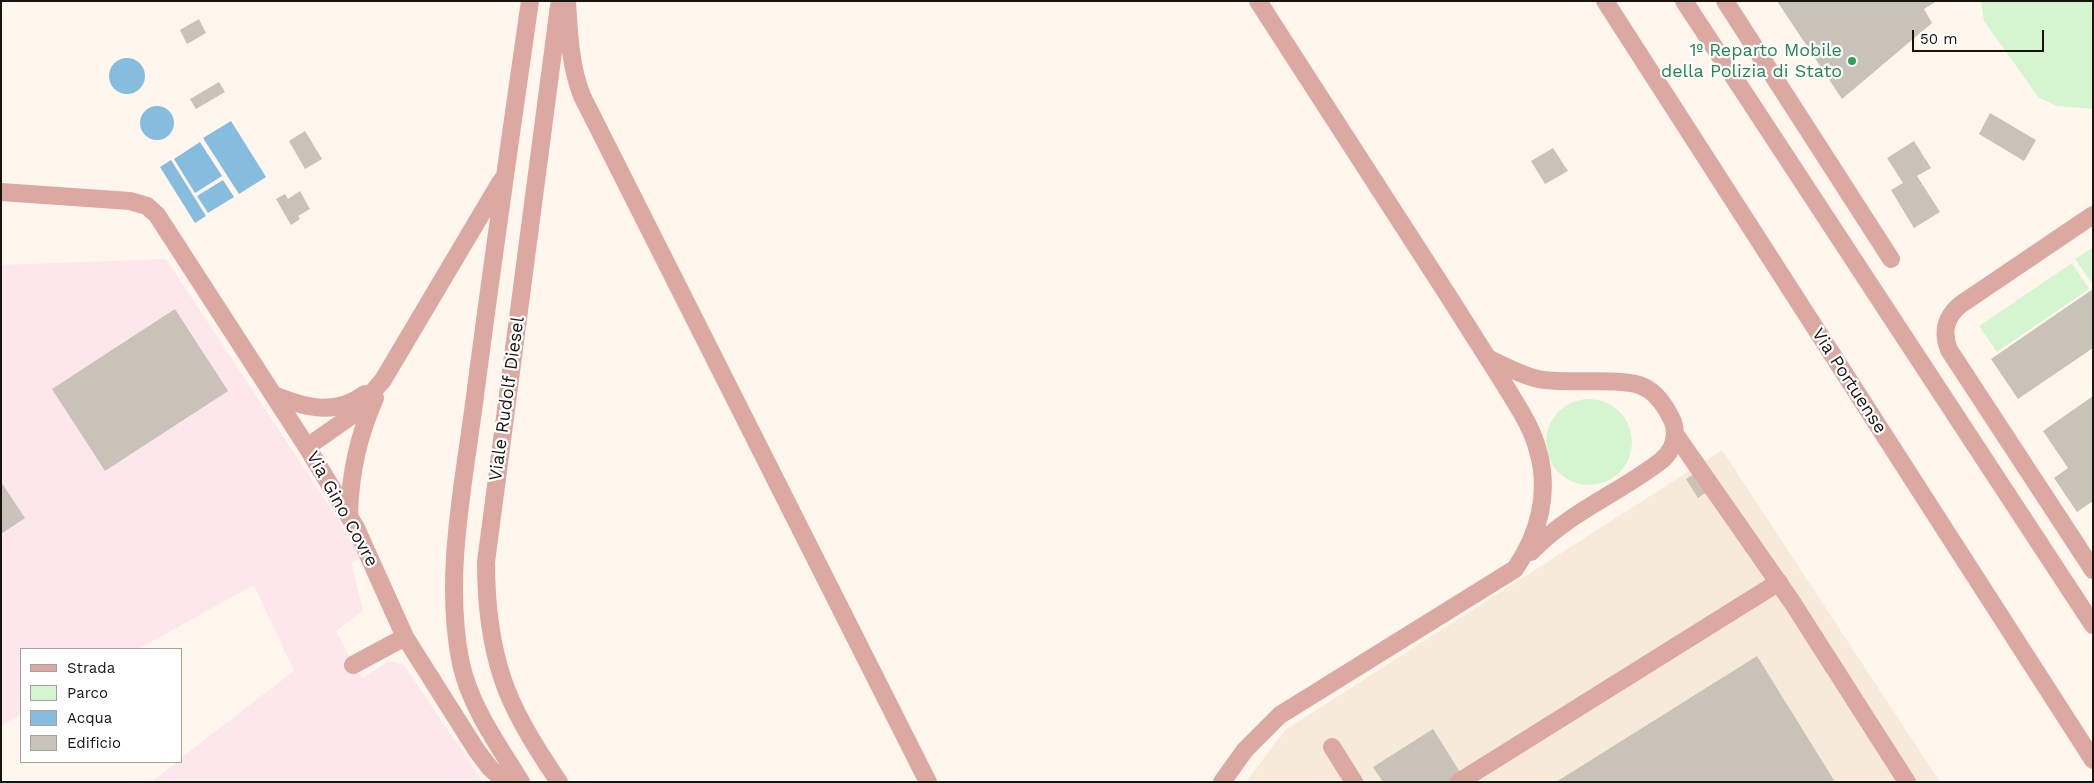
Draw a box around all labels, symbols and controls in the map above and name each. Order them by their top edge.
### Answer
scale bar [1914,20,2046,52]
text: 50 m [1920,30,1957,48]
place label: 1º Reparto Mobile della Polizia di Stato [1661,40,1842,82]
marker: 1º Reparto Mobile della Polizia di Stato [1846,55,1858,67]
street label: Viale Rudolf Diesel [485,315,529,483]
street label: Via Portuense [1807,324,1891,438]
street label: Via Gino Covre [301,448,383,570]
legend [20,648,182,763]
text: Strada [67,659,115,677]
text: Parco [67,684,108,702]
text: Acqua [67,709,112,727]
text: Edificio [67,734,121,752]

